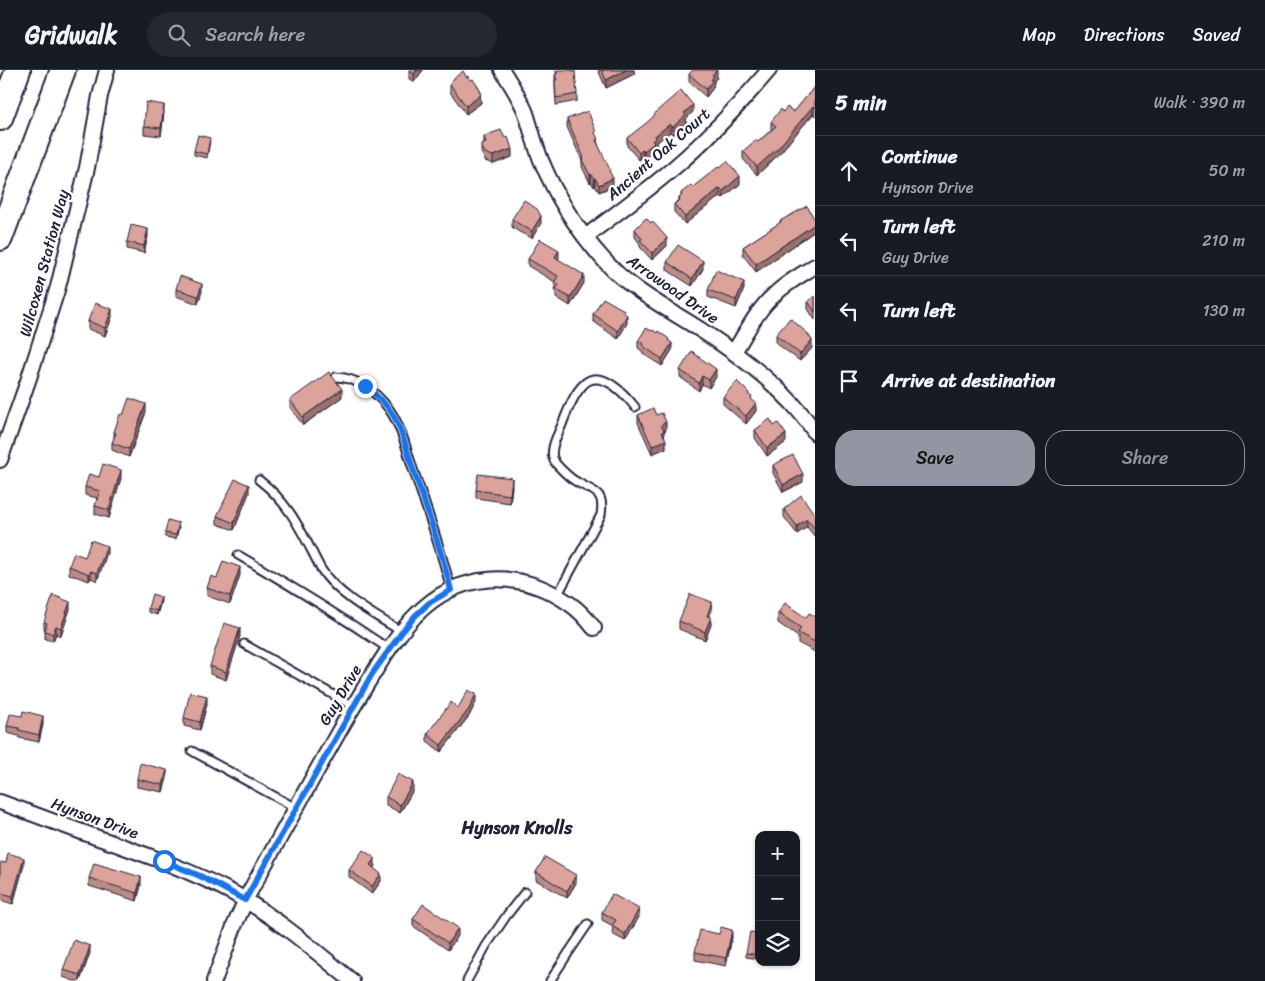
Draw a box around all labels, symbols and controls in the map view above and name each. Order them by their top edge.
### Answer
search box [147,12,497,57]
text: Gridwalk [25,14,117,56]
text: Search here [205,18,305,51]
text: Map [1023,19,1056,51]
text: Directions [1084,19,1165,51]
text: Saved [1193,19,1240,51]
icon: search [165,21,193,49]
text: 5 min [835,84,887,122]
text: Walk · 390 m [1154,88,1245,117]
street label: Ancient Oak Court [598,100,717,209]
text: Continue [882,140,958,173]
text: 50 m [1209,156,1245,185]
icon: ahead [835,157,863,185]
text: Hynson Drive [882,173,973,202]
street label: Wilcoxen Station Way [10,185,78,340]
text: Turn left [882,210,955,243]
text: 210 m [1202,226,1245,255]
icon: left [835,227,863,255]
text: Guy Drive [882,243,949,272]
street label: Arrowood Drive [620,246,725,332]
text: Turn left [882,294,955,327]
text: 130 m [1203,296,1245,325]
icon: left [835,297,863,325]
text: Arrive at destination [882,364,1055,397]
icon: arrive [835,367,863,395]
route end [354,375,377,398]
button: Save [835,430,1035,486]
button: Share [1045,430,1245,486]
street label: Guy Drive [310,659,370,731]
street label: Hynson Drive [47,789,143,847]
district label: Hynson Knolls [460,812,573,844]
map controls [755,831,800,966]
button: + [755,831,800,876]
route start [153,850,176,873]
button: − [755,876,800,921]
button: layers [755,921,800,966]

